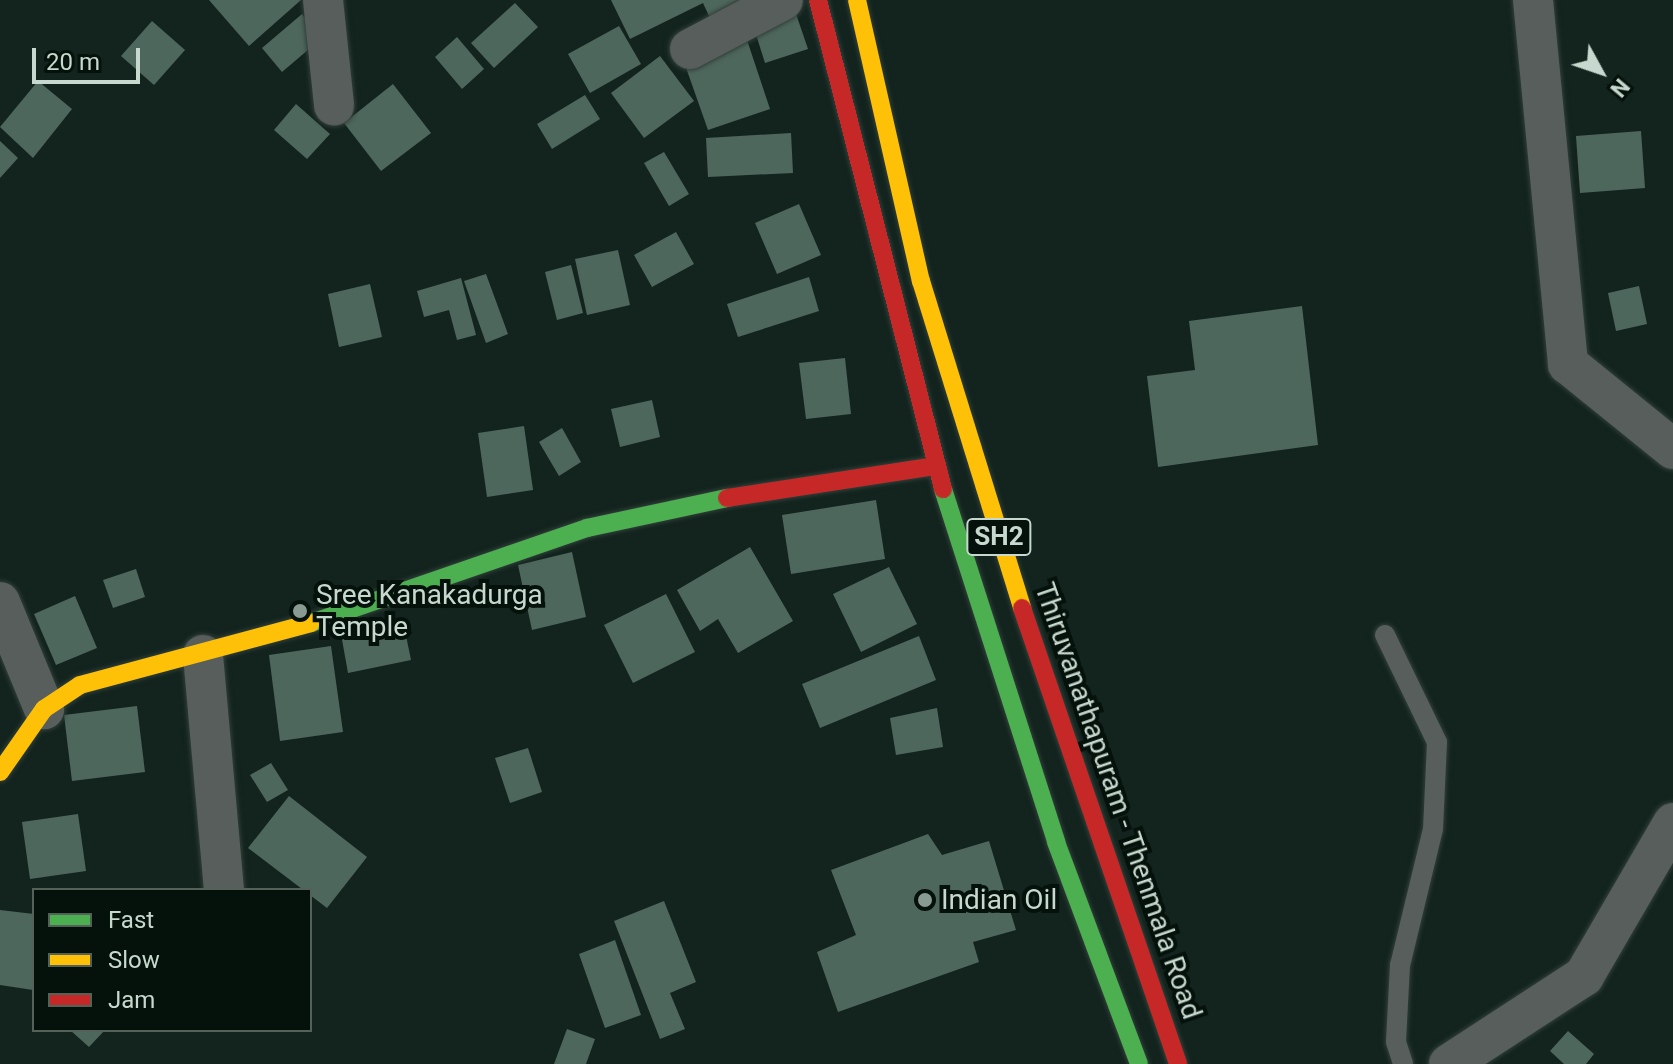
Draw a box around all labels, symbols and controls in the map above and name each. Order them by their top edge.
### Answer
scale bar [36,32,144,82]
north arrow [1561,32,1641,112]
text: 20 m [46,48,100,76]
text: N [1605,74,1634,102]
road number: SH2 [965,515,1033,559]
place label: Sree Kanakadurga Temple [316,578,543,644]
street label: Thiruvanathapuram - Thenmala Road [1027,578,1209,1024]
marker: Sree Kanakadurga Temple [291,602,309,620]
place label: Indian Oil [941,883,1057,917]
legend [32,888,312,1032]
marker: Indian Oil [916,891,934,909]
text: Fast [108,906,154,934]
text: Slow [108,946,160,974]
text: Jam [108,986,155,1014]

